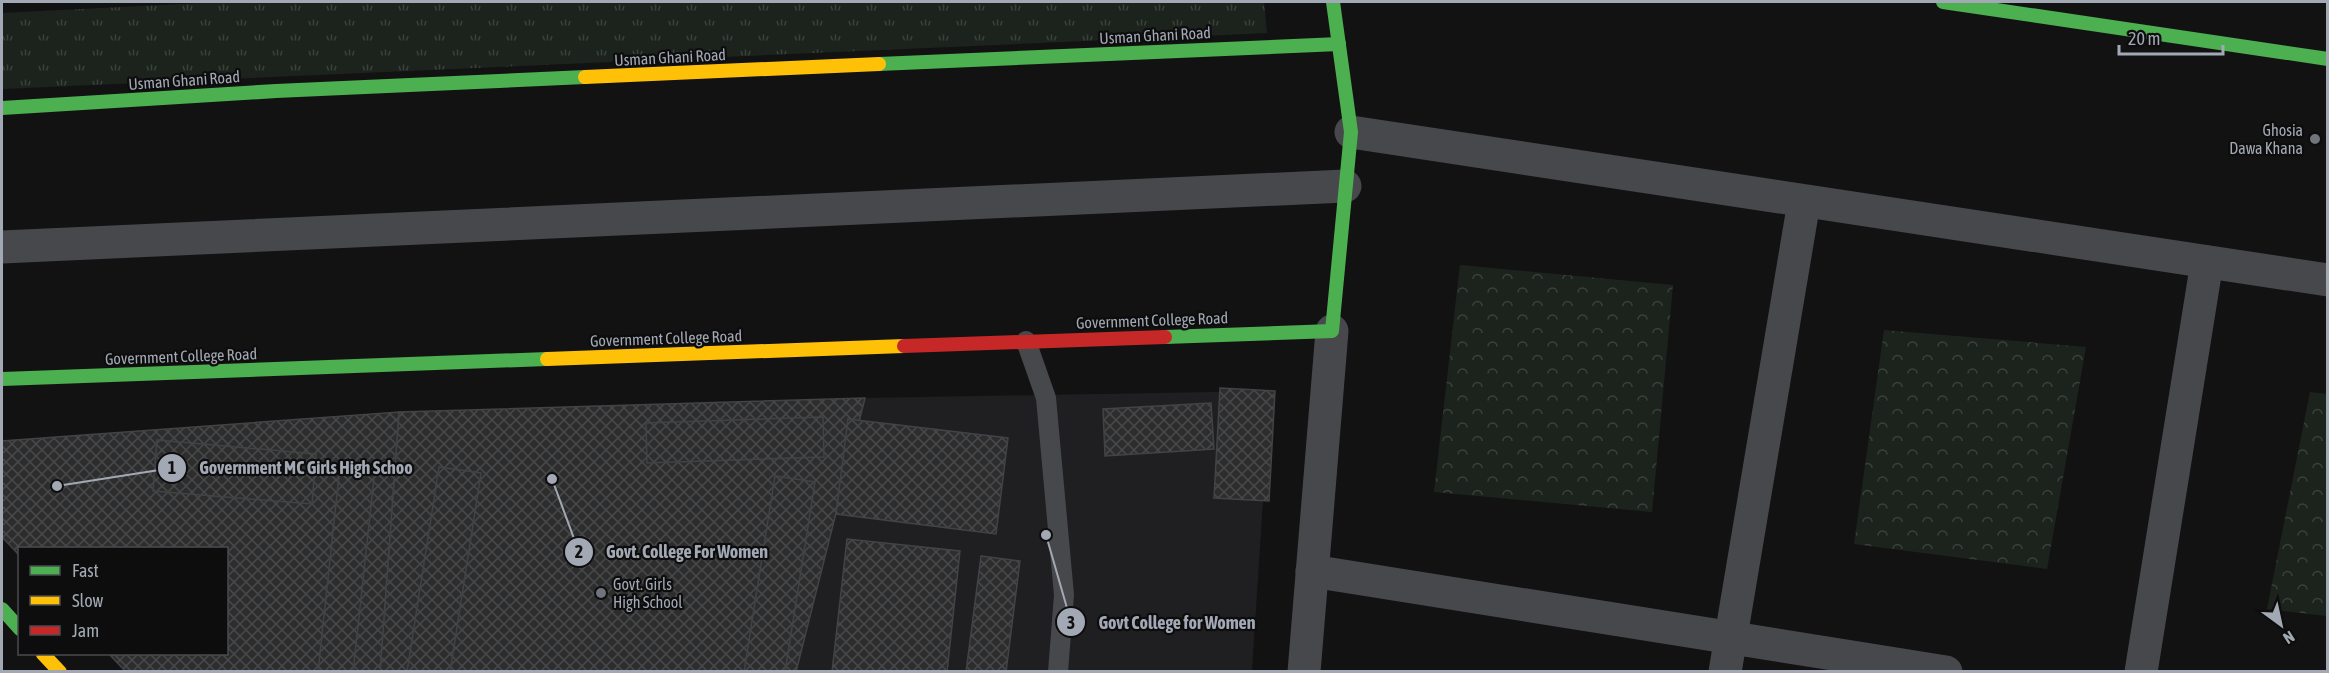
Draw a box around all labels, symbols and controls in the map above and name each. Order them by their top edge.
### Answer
scale bar [2119,18,2222,56]
street label: Usman Ghani Road [1099,23,1211,47]
text: 20 m [2128,28,2160,49]
street label: Usman Ghani Road [614,45,726,69]
street label: Usman Ghani Road [128,67,240,93]
place label: Ghosia Dawa Khana [2229,121,2303,157]
marker: Ghosia Dawa Khana [2308,132,2322,146]
street label: Government College Road [1076,308,1228,333]
street label: Government College Road [590,326,742,351]
street label: Government College Road [105,344,257,369]
callout: Government MC Girls High Schoo [157,450,425,486]
text: 1 [168,457,176,478]
text: Government MC Girls High Schoo [199,457,413,478]
callout: Govt. College For Women [564,534,780,570]
text: 2 [575,541,583,562]
text: Govt. College For Women [606,541,768,562]
legend [18,547,228,655]
text: Fast [72,560,99,581]
place label: Govt. Girls High School [613,575,683,612]
marker: Govt. Girls High School [594,586,608,600]
text: Slow [72,590,103,611]
north arrow [2251,595,2311,655]
callout: Govt College for Women [1056,604,1267,640]
text: 3 [1067,612,1075,633]
text: Govt College for Women [1098,612,1256,633]
text: Jam [72,620,99,641]
text: N [2280,627,2298,648]

